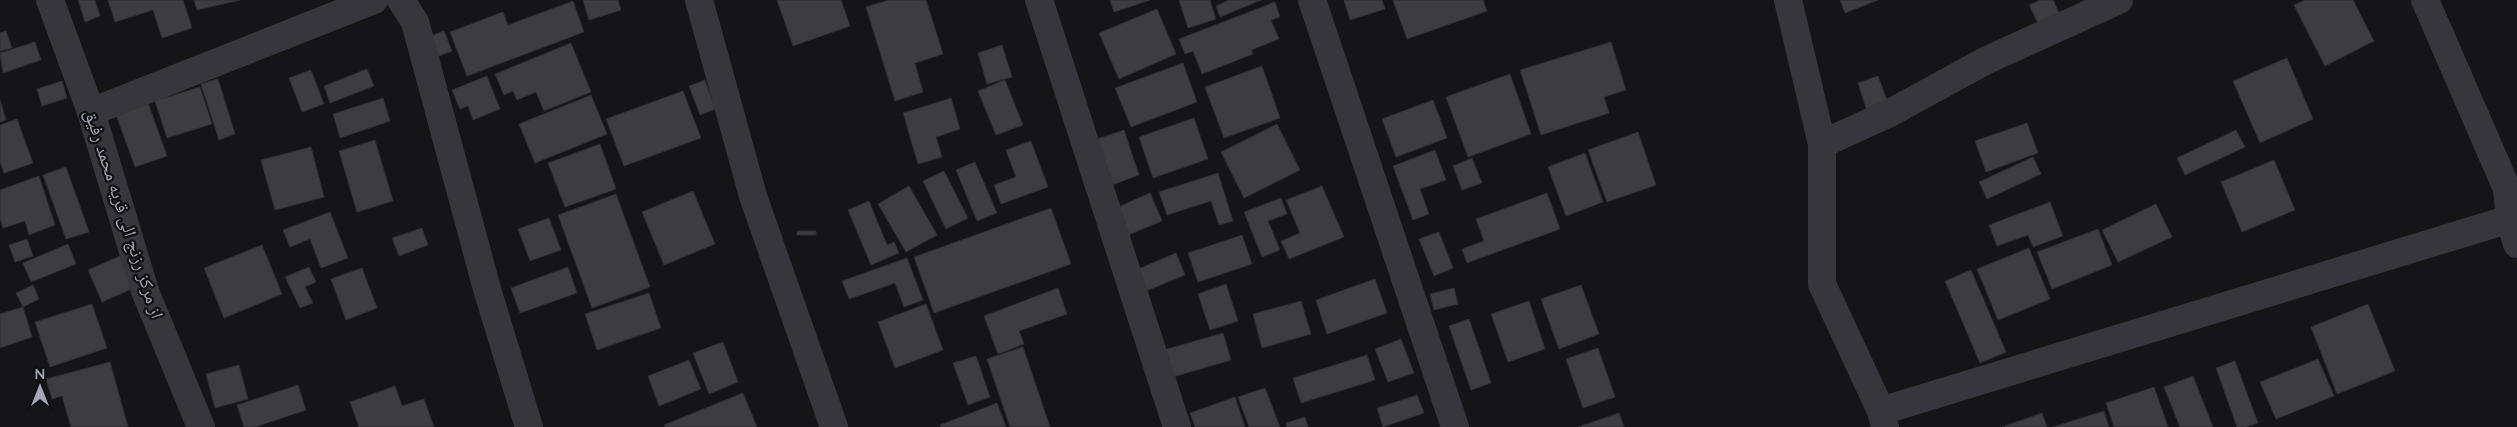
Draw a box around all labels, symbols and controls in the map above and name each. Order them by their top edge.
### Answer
street label: از مرکز رزنج الی قریه محمد رفیق [79,107,169,321]
north arrow [15,362,65,412]
text: N [35,365,45,382]

